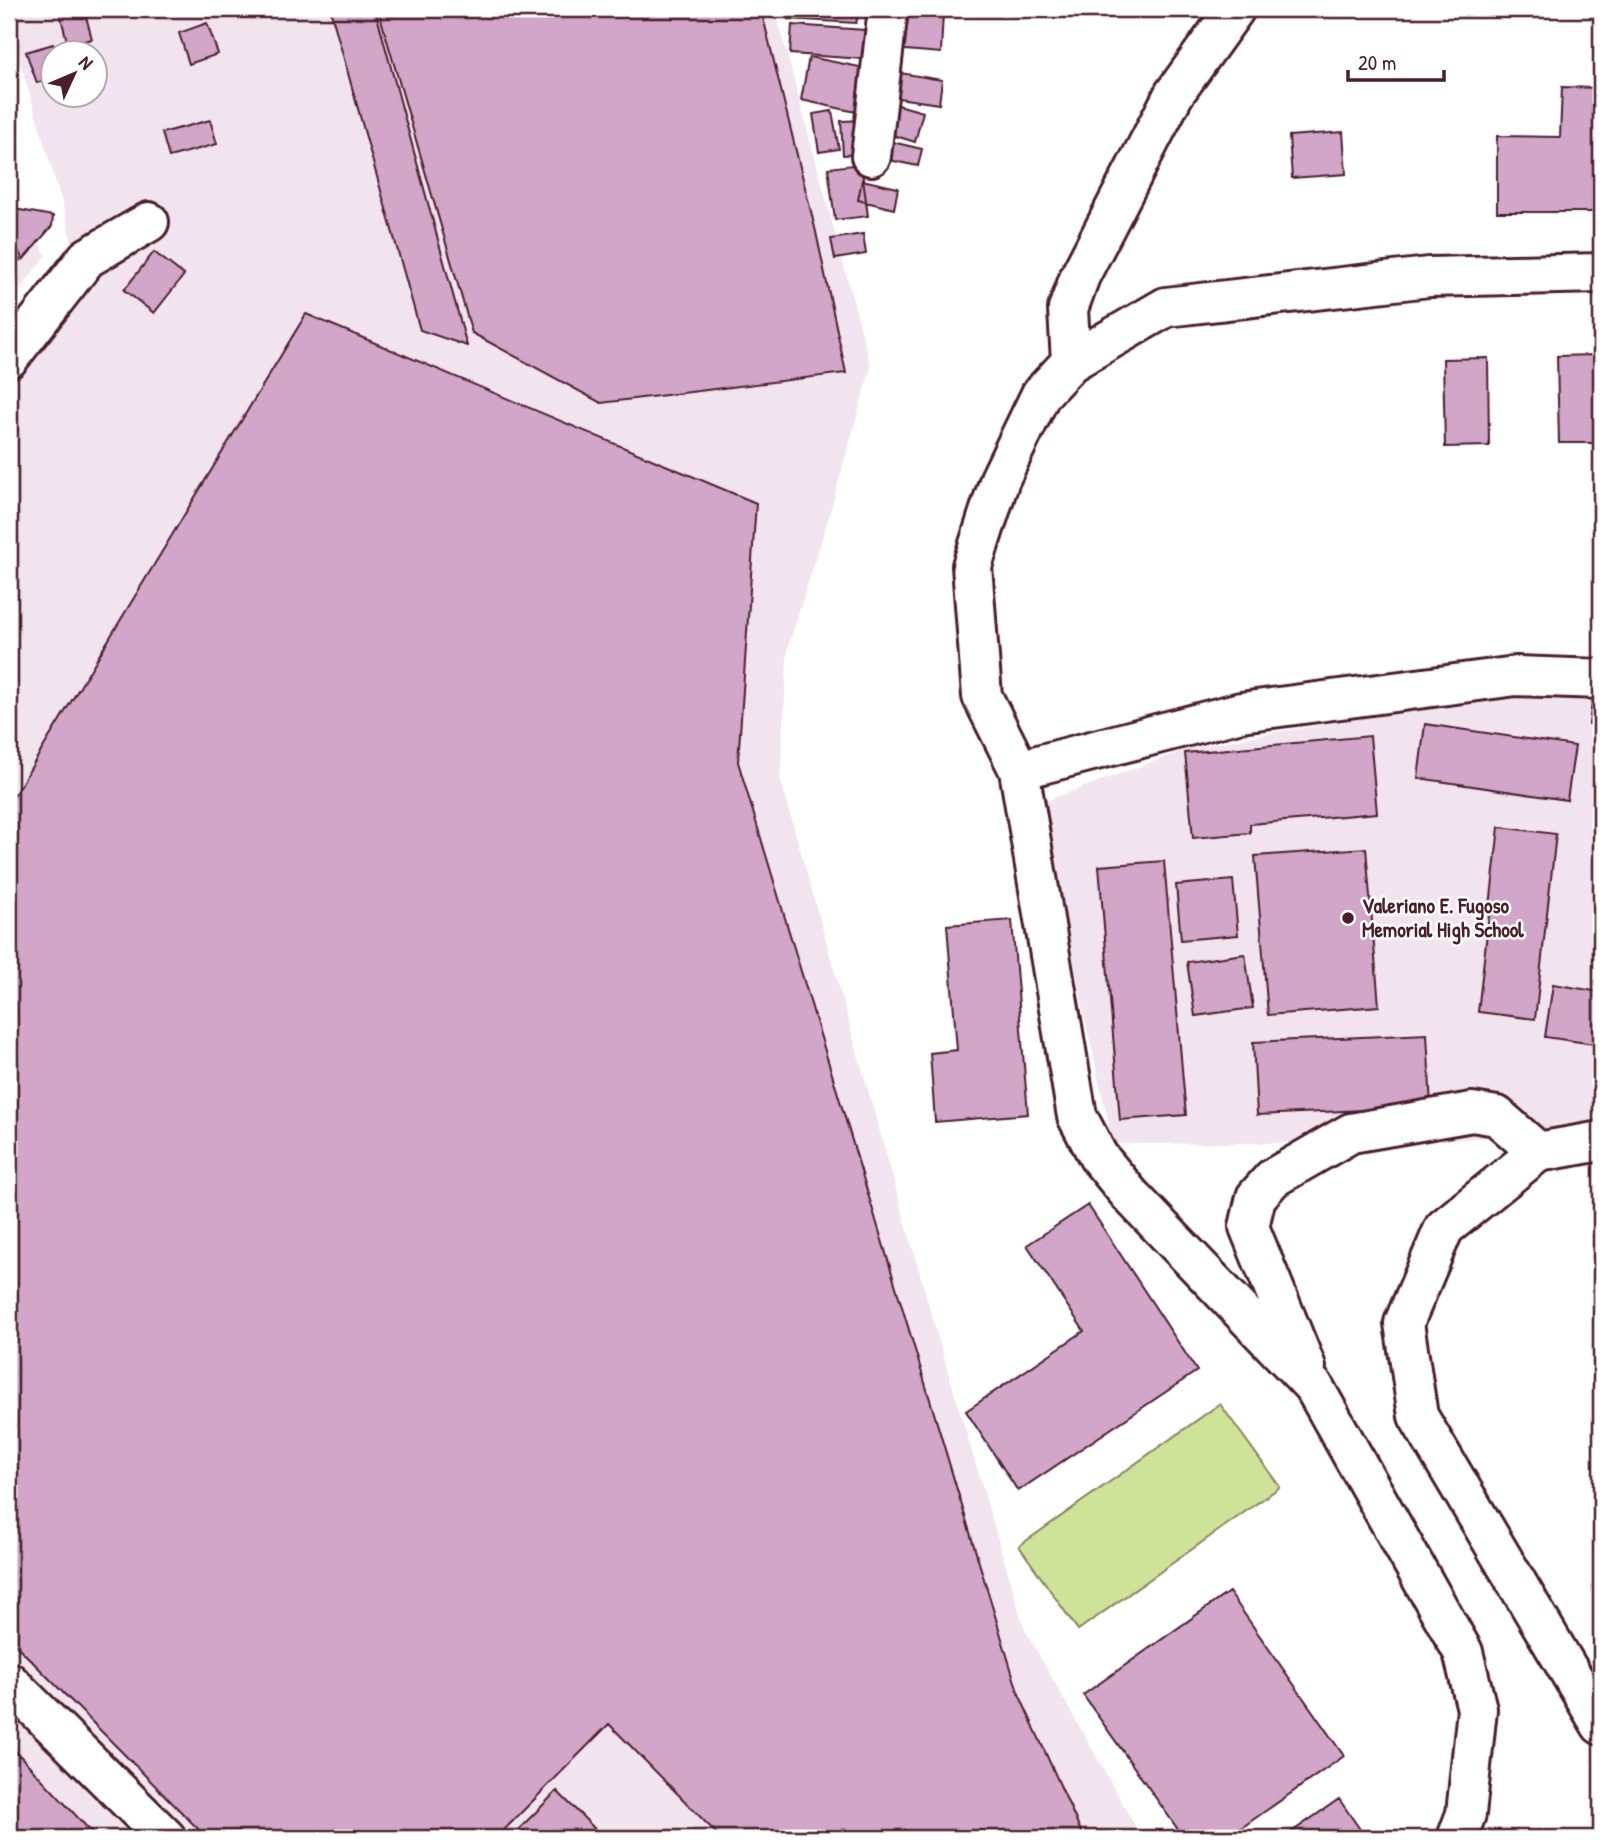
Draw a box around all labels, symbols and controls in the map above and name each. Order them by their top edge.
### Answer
north arrow [38,38,108,108]
scale bar [1348,38,1444,82]
text: 20 m [1358,48,1396,77]
text: N [73,50,99,75]
place label: Valeriano E. Fugoso Memorial High School [1362,891,1524,945]
marker: Valeriano E. Fugoso Memorial High School [1340,910,1356,926]

